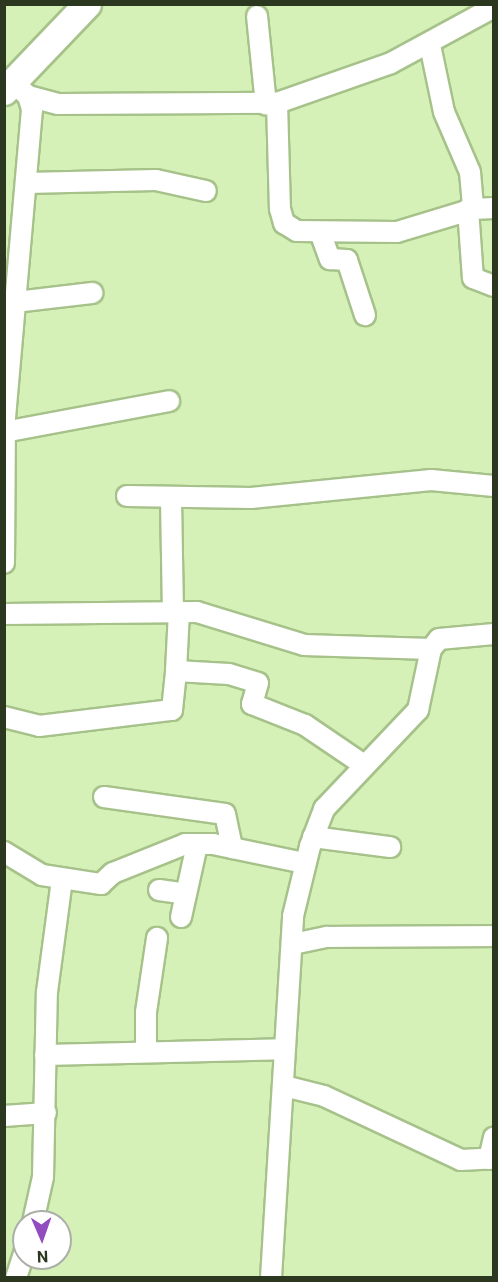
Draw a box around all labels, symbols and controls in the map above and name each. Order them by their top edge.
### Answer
north arrow [12,1210,72,1270]
text: N [37,1247,49,1266]

